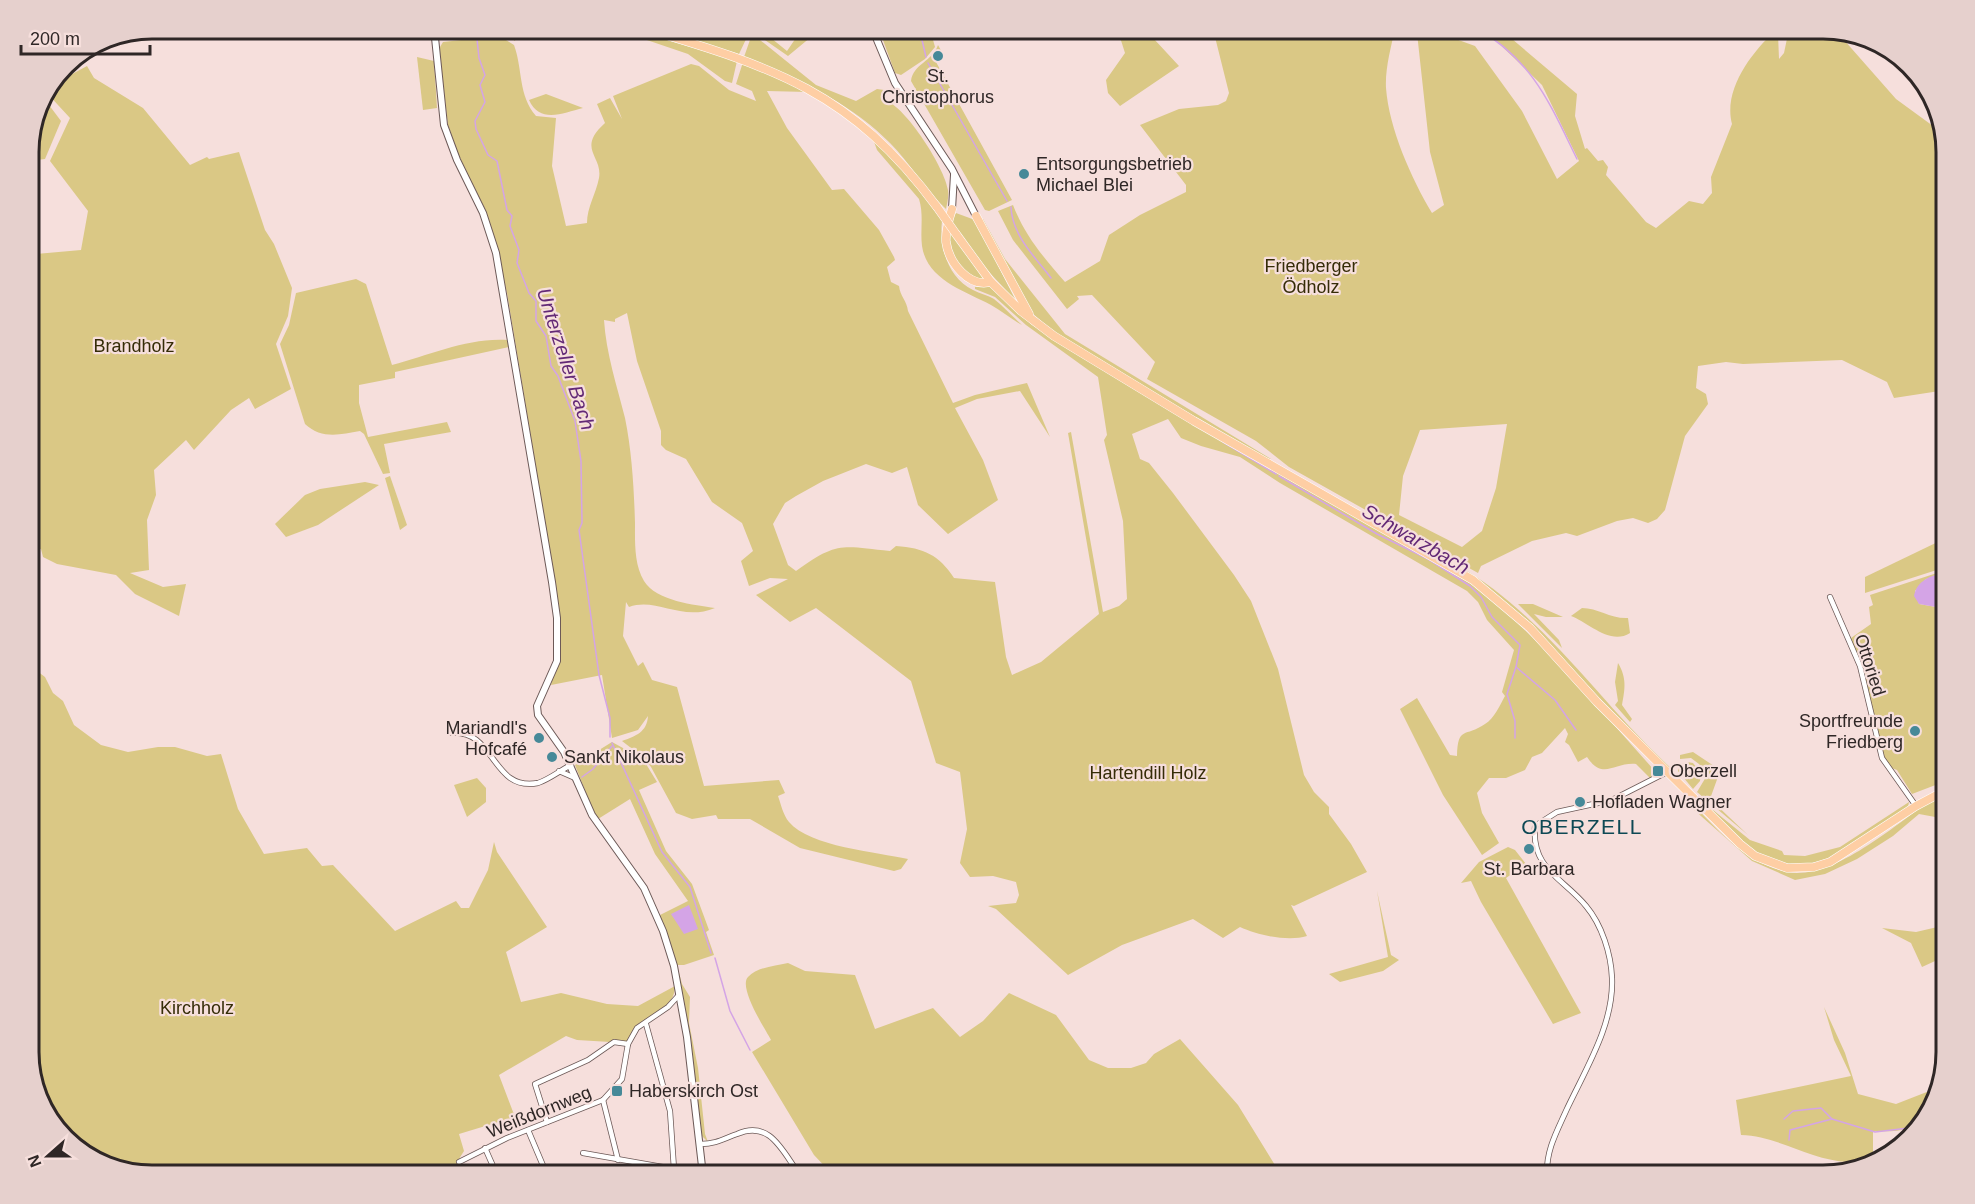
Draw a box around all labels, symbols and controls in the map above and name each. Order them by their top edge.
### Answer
scale bar [21,18,150,56]
text: 200 m [30,29,80,49]
marker: St. Christophorus [931,49,945,63]
place label: St. Christophorus [882,66,994,107]
place label: Entsorgungsbetrieb Michael Blei [1036,154,1192,195]
marker: Entsorgungsbetrieb Michael Blei [1017,167,1031,181]
park label: Friedberger Ödholz [1264,256,1358,297]
water label: Unterzeller Bach [533,285,599,433]
park label: Brandholz [93,336,175,356]
water label: Schwarzbach [1359,499,1473,579]
street label: Ottoried [1851,631,1889,699]
place label: Sportfreunde Friedberg [1799,711,1903,752]
place label: Mariandl's Hofcafé [446,718,527,759]
marker: Sportfreunde Friedberg [1908,724,1922,738]
marker: Mariandl's Hofcafé [532,731,546,745]
place label: Sankt Nikolaus [564,747,684,767]
marker: Sankt Nikolaus [545,750,559,764]
place label: Oberzell [1670,761,1737,781]
park label: Hartendill Holz [1089,763,1207,783]
marker: Oberzell [1651,764,1665,778]
place label: Hofladen Wagner [1592,792,1731,812]
marker: Hofladen Wagner [1573,795,1587,809]
district label: OBERZELL [1521,815,1643,838]
marker: St. Barbara [1522,842,1536,856]
place label: St. Barbara [1483,859,1576,879]
park label: Kirchholz [160,998,234,1018]
place label: Haberskirch Ost [629,1081,758,1101]
street label: Weißdornweg [484,1082,594,1142]
marker: Haberskirch Ost [610,1084,624,1098]
north arrow [18,1126,78,1186]
text: N [24,1153,44,1170]

